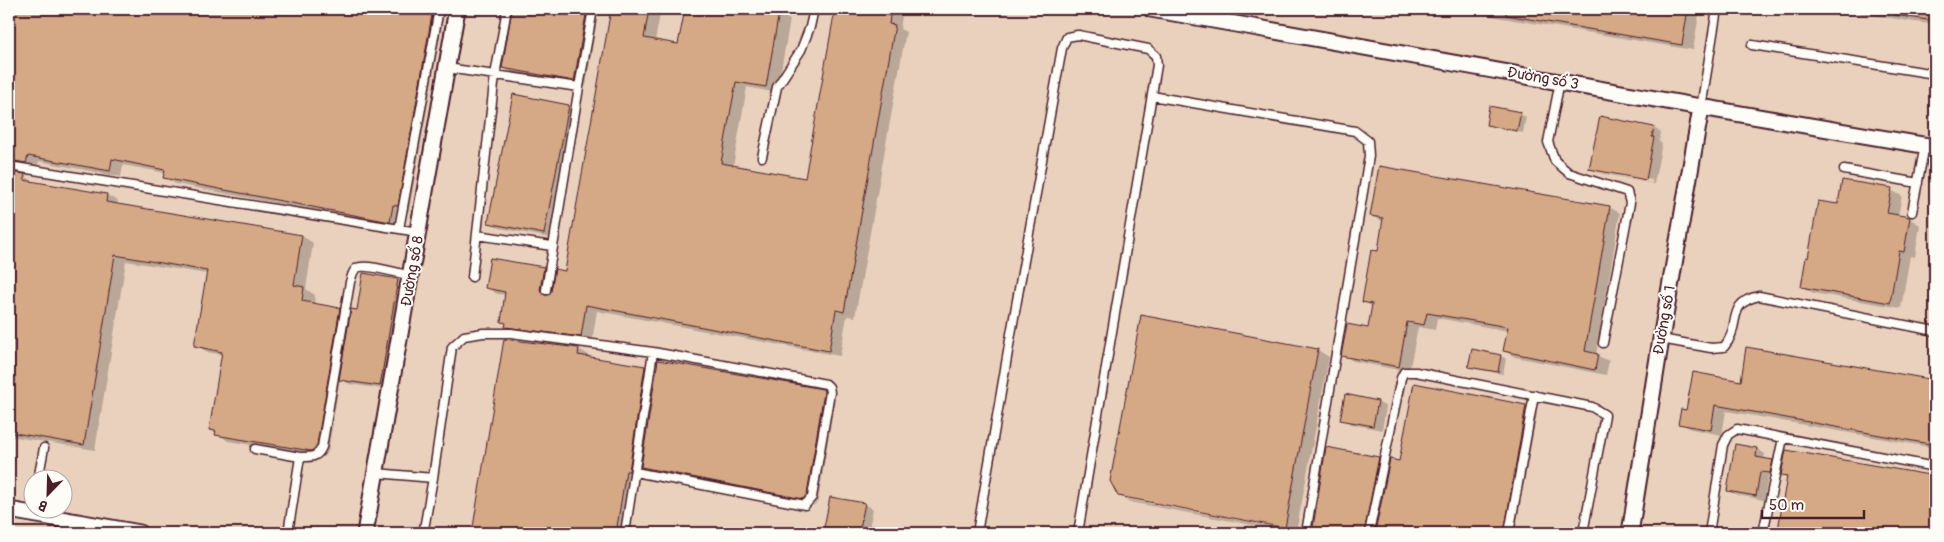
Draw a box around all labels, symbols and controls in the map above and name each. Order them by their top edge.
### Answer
street label: Đường số 3 [1506,63,1580,94]
street label: Đường số 8 [397,234,428,308]
street label: Đường số 1 [1649,284,1680,356]
north arrow [22,470,72,520]
scale bar [1762,487,1864,519]
text: B [36,496,50,515]
text: 50 m [1769,496,1804,515]

